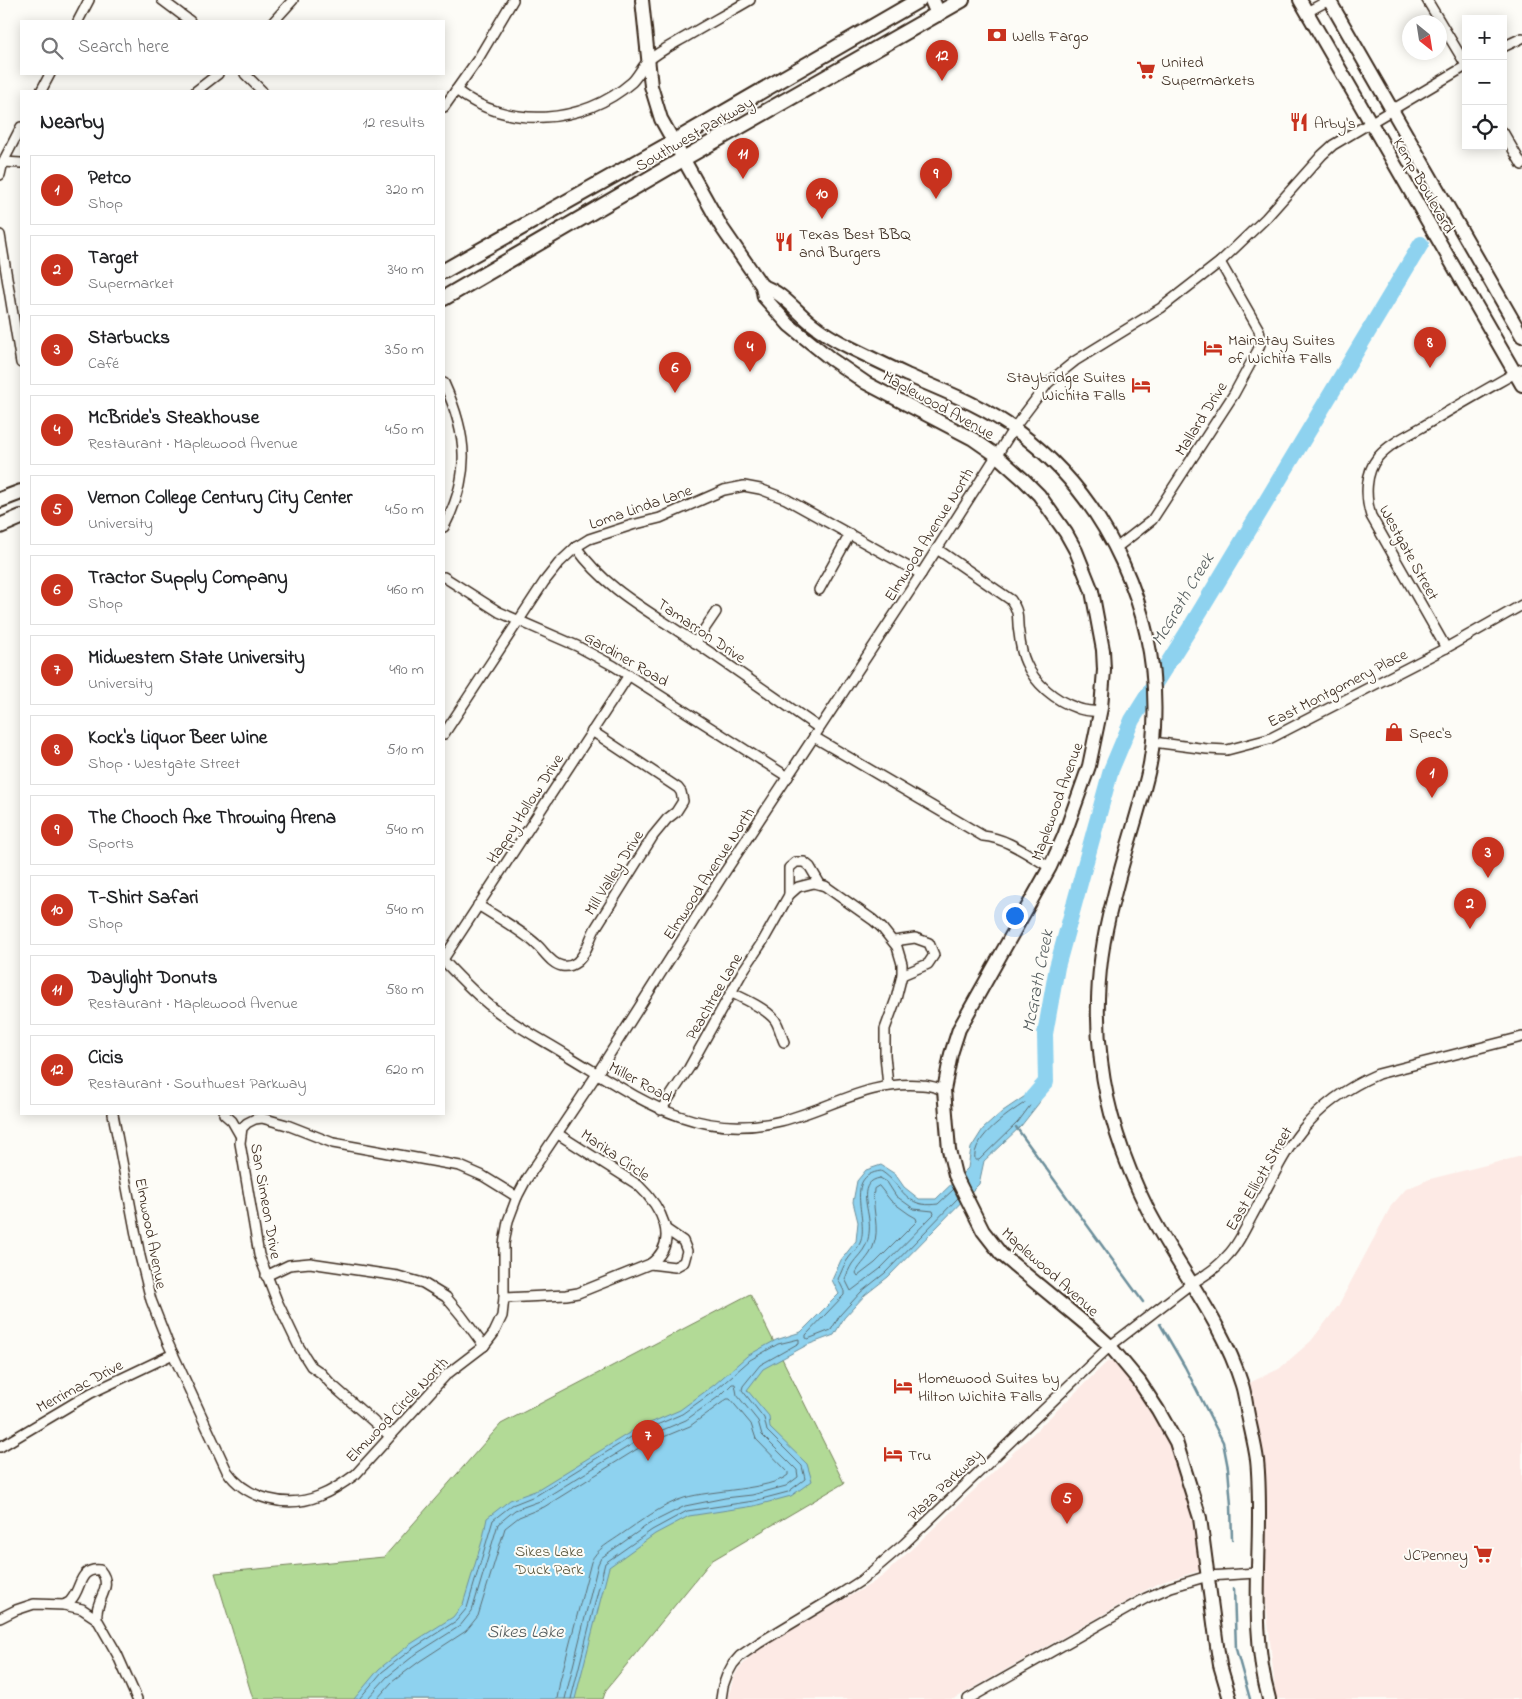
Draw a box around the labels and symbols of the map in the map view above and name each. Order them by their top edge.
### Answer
north arrow [1402,15,1447,60]
bank icon: Wells Fargo [986,24,1008,46]
place label: Wells Fargo [1012,25,1089,49]
pin: 12 [926,40,958,81]
place label: United Supermarkets [1161,51,1255,93]
supermarket icon: United Supermarkets [1135,59,1157,81]
street label: Southwest Parkway [631,91,759,178]
restaurant icon: Arby's [1288,111,1310,133]
place label: Arby's [1314,112,1356,136]
street label: Kemp Boulevard [1386,134,1460,238]
pin: 11 [727,138,759,179]
pin: 9 [920,158,952,199]
pin: 10 [806,178,838,219]
place label: Texas Best BBQ and Burgers [799,223,911,265]
restaurant icon: Texas Best BBQ and Burgers [773,231,795,253]
pin: 8 [1414,327,1446,368]
place label: Mainstay Suites of Wichita Falls [1228,329,1335,371]
pin: 4 [734,331,766,372]
hotel icon: Mainstay Suites of Wichita Falls [1202,337,1224,359]
pin: 6 [659,352,691,393]
street label: Maplewood Avenue [878,365,999,447]
place label: Staybridge Suites Wichita Falls [1006,366,1126,408]
hotel icon: Staybridge Suites Wichita Falls [1130,374,1152,396]
street label: Mallard Drive [1169,376,1234,461]
street label: Elmwood Avenue North [879,464,981,607]
street label: Loma Linda Lane [586,479,696,537]
street label: Westgate Street [1372,501,1445,606]
water label: McGrath Creek [1146,548,1222,651]
street label: Tamarron Drive [652,593,751,671]
street label: Gardiner Road [579,626,673,694]
street label: East Montgomery Place [1264,643,1413,734]
shop icon: Spec's [1383,721,1405,743]
place label: Spec's [1409,722,1452,746]
street label: Maplewood Avenue [1025,738,1091,864]
street label: Happy Hollow Drive [481,749,571,869]
pin: 1 [1416,757,1448,798]
street label: Elmwood Avenue North [658,803,762,945]
street label: Mill Valley Drive [579,825,651,921]
pin: 3 [1472,837,1504,878]
pin: 2 [1454,888,1486,929]
your location [1002,903,1028,929]
water label: McGrath Creek [1016,927,1062,1035]
street label: Peachtree Lane [680,948,750,1045]
street label: Miller Road [604,1056,676,1110]
street label: East Elliott Street [1220,1122,1300,1236]
street label: Marika Circle [575,1123,655,1188]
street label: San Simeon Drive [243,1142,287,1262]
street label: Elmwood Avenue [128,1176,173,1292]
street label: Maplewood Avenue [995,1222,1104,1324]
street label: Elmwood Circle North [340,1352,454,1469]
street label: Merrimac Drive [32,1353,128,1420]
place label: Homewood Suites by Hilton Wichita Falls [918,1367,1060,1409]
hotel icon: Homewood Suites by Hilton Wichita Falls [892,1375,914,1397]
pin: 7 [632,1420,664,1461]
hotel icon: Tru [882,1443,904,1465]
street label: Plaza Parkway [903,1443,988,1527]
place label: Tru [908,1444,931,1468]
pin: 5 [1051,1483,1083,1524]
park label: Sikes Lake Duck Park [514,1540,584,1582]
supermarket icon: JCPenney [1472,1543,1494,1565]
place label: JCPenney [1404,1544,1468,1568]
water label: Sikes Lake [487,1620,564,1646]

